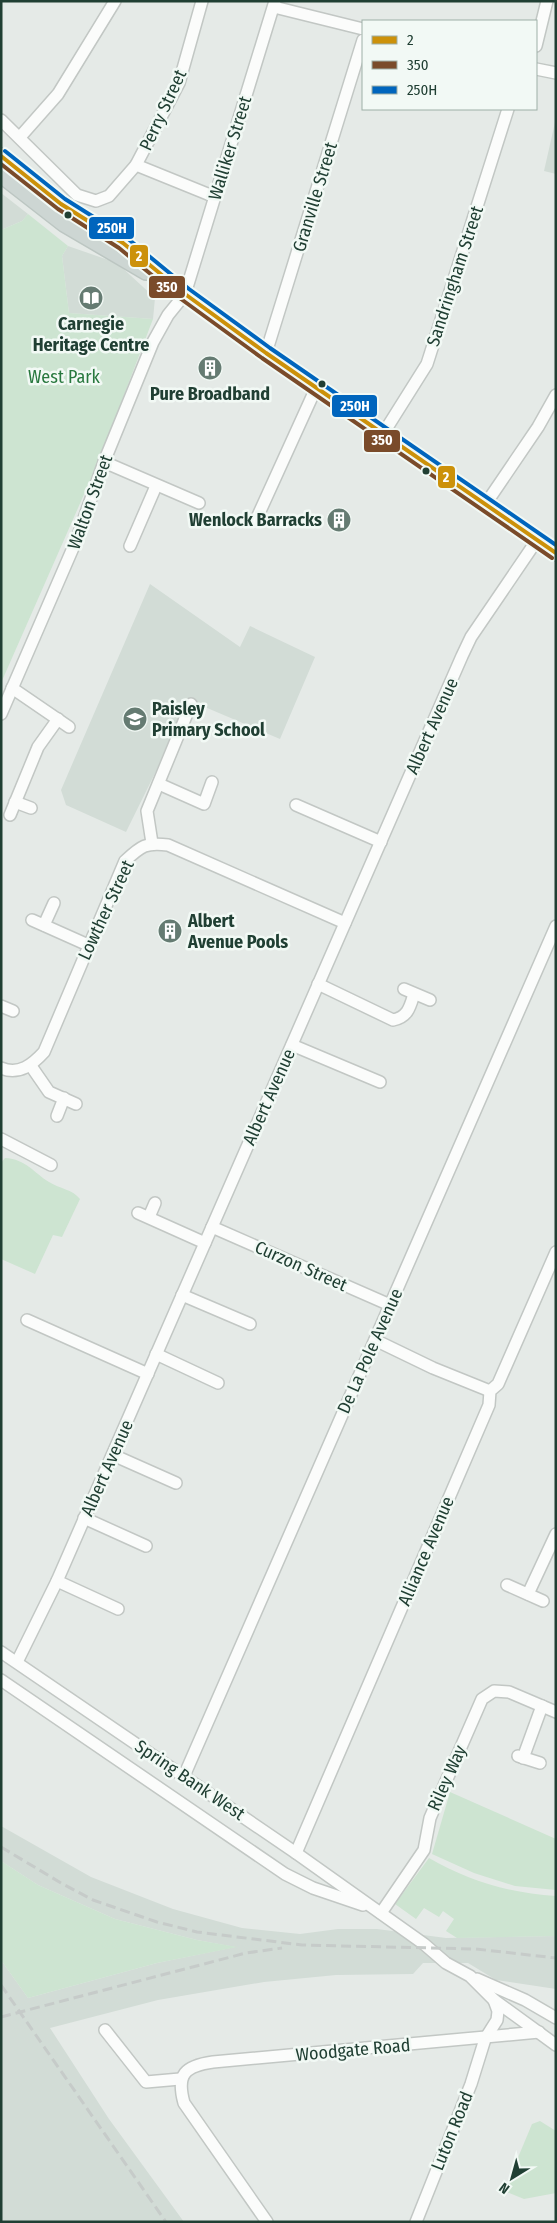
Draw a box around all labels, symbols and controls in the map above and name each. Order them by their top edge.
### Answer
legend [362,20,537,110]
text: 2 [407,31,414,49]
text: 350 [407,56,428,74]
street label: Perry Street [135,66,191,154]
text: 250H [407,81,437,99]
street label: Walliker Street [204,93,256,203]
street label: Granville Street [288,139,342,255]
street label: Sandringham Street [422,203,488,349]
unlabelled marker [63,210,73,220]
line badge: 250H [88,216,135,240]
text: 250H [96,220,127,237]
line badge: 2 [129,244,149,268]
text: 2 [135,248,143,265]
line badge: 350 [148,275,186,299]
text: 350 [155,279,178,296]
library icon: Carnegie Heritage Centre [78,285,104,311]
place label: Carnegie Heritage Centre [33,313,149,356]
building icon: Pure Broadband [197,355,223,381]
park label: West Park [28,366,101,388]
unlabelled marker [317,379,327,389]
place label: Pure Broadband [150,383,270,405]
line badge: 250H [331,394,378,418]
text: 250H [339,398,370,415]
line badge: 350 [363,429,401,453]
text: 350 [370,432,393,449]
street label: Walton Street [63,451,117,552]
line badge: 2 [437,465,456,489]
unlabelled marker [421,466,431,476]
text: 2 [442,469,450,486]
building icon: Wenlock Barracks [326,507,352,533]
place label: Wenlock Barracks [189,509,322,531]
street label: Albert Avenue [401,674,463,778]
place label: Paisley Primary School [152,698,265,741]
school or university icon: Paisley Primary School [122,706,148,732]
street label: Lowther Street [73,856,139,964]
place label: Albert Avenue Pools [187,910,288,953]
building icon: Albert Avenue Pools [157,918,183,944]
street label: Albert Avenue [238,1045,300,1149]
street label: Curzon Street [251,1236,351,1296]
street label: De La Pole Avenue [333,1285,407,1417]
street label: Albert Avenue [76,1416,138,1520]
street label: Alliance Avenue [393,1493,459,1609]
street label: Spring Bank West [131,1735,249,1825]
street label: Riley Way [423,1742,471,1814]
street label: Woodgate Road [295,2034,411,2066]
street label: Luton Road [426,2088,478,2174]
north arrow [487,2153,537,2203]
text: N [496,2179,513,2197]

